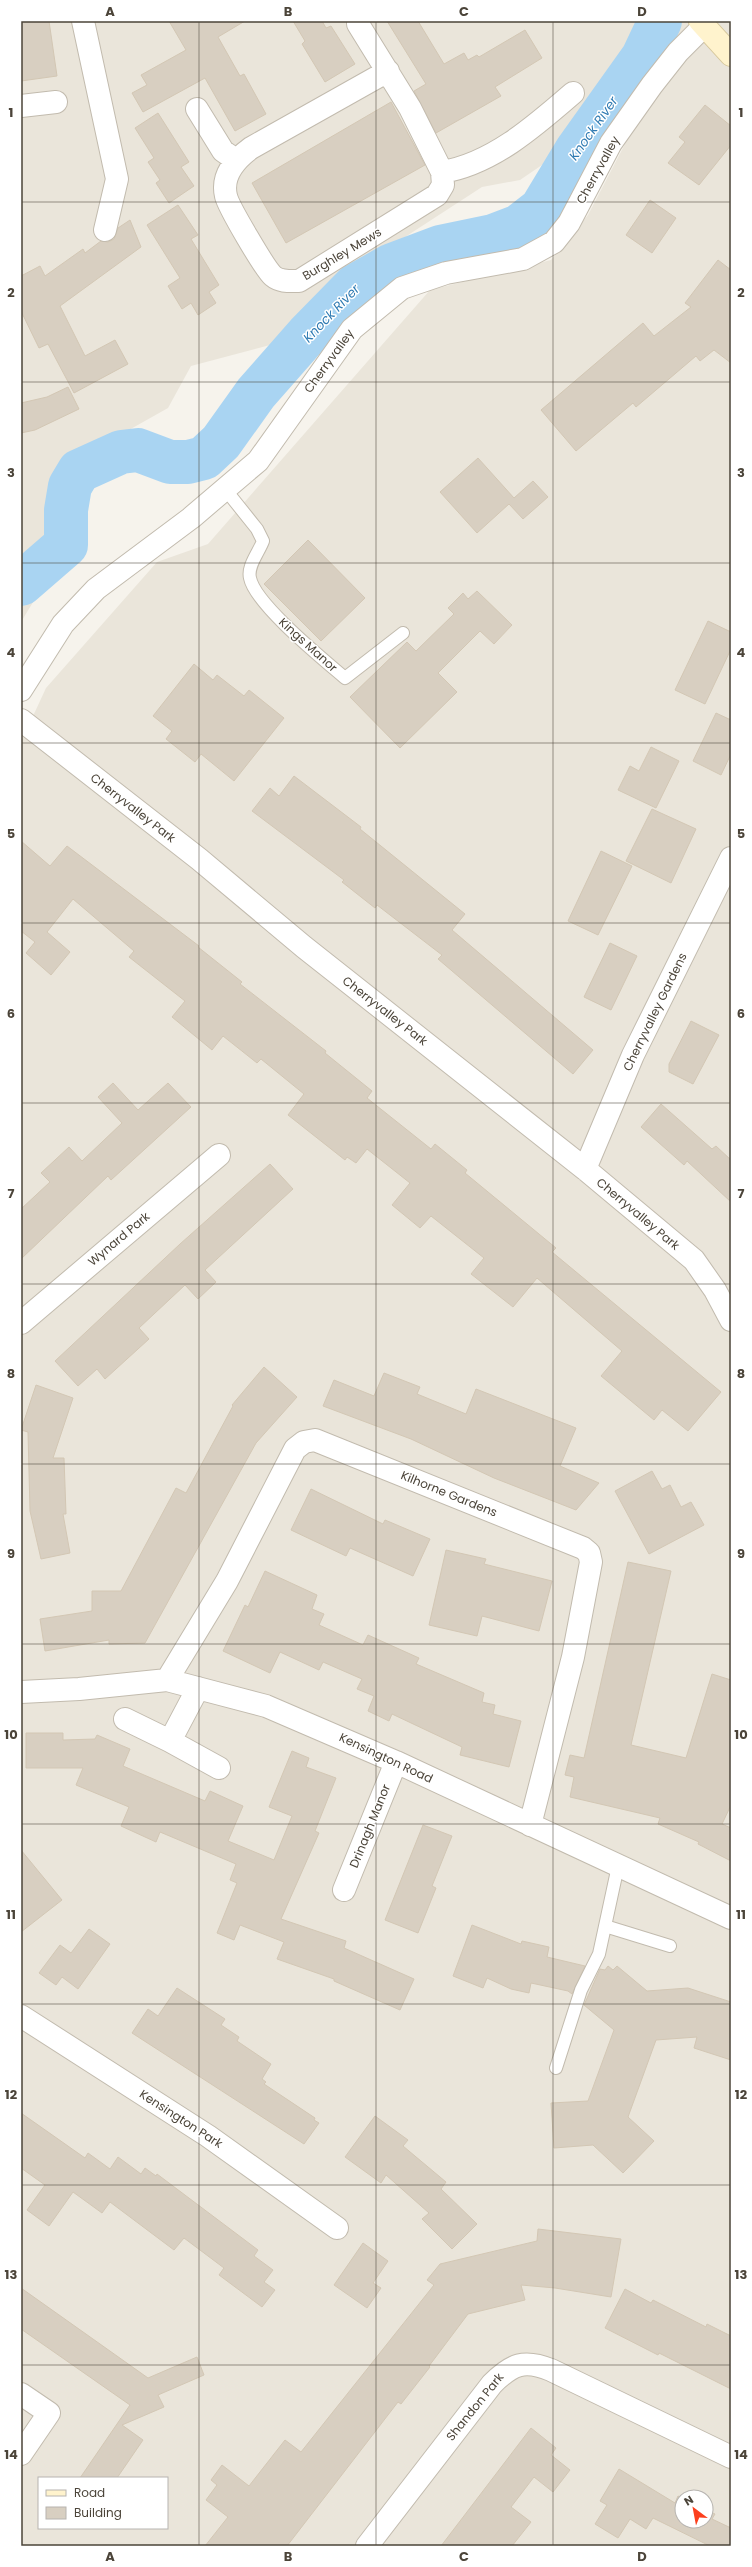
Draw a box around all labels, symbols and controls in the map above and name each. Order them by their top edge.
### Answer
text: A [105,2,115,21]
text: B [284,2,293,21]
text: C [459,2,469,21]
text: D [637,2,647,21]
water label: Knock River [564,92,623,164]
text: 1 [9,103,13,122]
text: 1 [739,103,743,122]
street label: Cherryvalley [572,133,623,207]
street label: Burghley Mews [299,223,384,284]
water label: Knock River [299,279,365,347]
text: 2 [7,283,15,302]
text: 2 [737,283,745,302]
street label: Cherryvalley [300,325,358,396]
text: 3 [7,463,15,482]
text: 3 [737,463,745,482]
street label: Kings Manor [275,614,342,676]
text: 4 [7,643,16,662]
text: 4 [737,643,746,662]
street label: Cherryvalley Park [87,769,180,847]
text: 5 [7,824,15,843]
text: 5 [737,824,745,843]
street label: Cherryvalley Gardens [618,950,691,1074]
street label: Cherryvalley Park [339,972,432,1050]
text: 6 [7,1004,15,1023]
text: 6 [737,1004,745,1023]
street label: Cherryvalley Park [593,1174,684,1254]
text: 7 [8,1184,15,1203]
text: 7 [738,1184,745,1203]
street label: Wynard Park [84,1207,154,1269]
text: 8 [7,1364,15,1383]
text: 8 [737,1364,745,1383]
street label: Kilhorne Gardens [398,1466,500,1521]
text: 9 [7,1544,15,1563]
text: 9 [737,1544,745,1563]
text: 10 [4,1725,18,1744]
text: 10 [734,1725,748,1744]
street label: Kensington Road [337,1728,436,1787]
street label: Drinagh Manor [345,1781,394,1870]
text: 11 [6,1905,16,1924]
text: 11 [736,1905,746,1924]
text: 12 [5,2085,18,2104]
street label: Kensington Park [136,2085,227,2152]
text: 12 [735,2085,748,2104]
text: 13 [5,2265,18,2284]
text: 13 [735,2265,748,2284]
street label: Shandon Park [442,2368,508,2444]
text: 14 [4,2445,18,2464]
text: 14 [734,2445,748,2464]
legend [38,2477,168,2529]
text: Road [74,2484,105,2501]
north arrow [674,2489,714,2529]
text: N [681,2492,696,2509]
text: Building [74,2504,122,2521]
text: A [105,2547,115,2566]
text: B [284,2547,293,2566]
text: C [459,2547,469,2566]
text: D [637,2547,647,2566]

